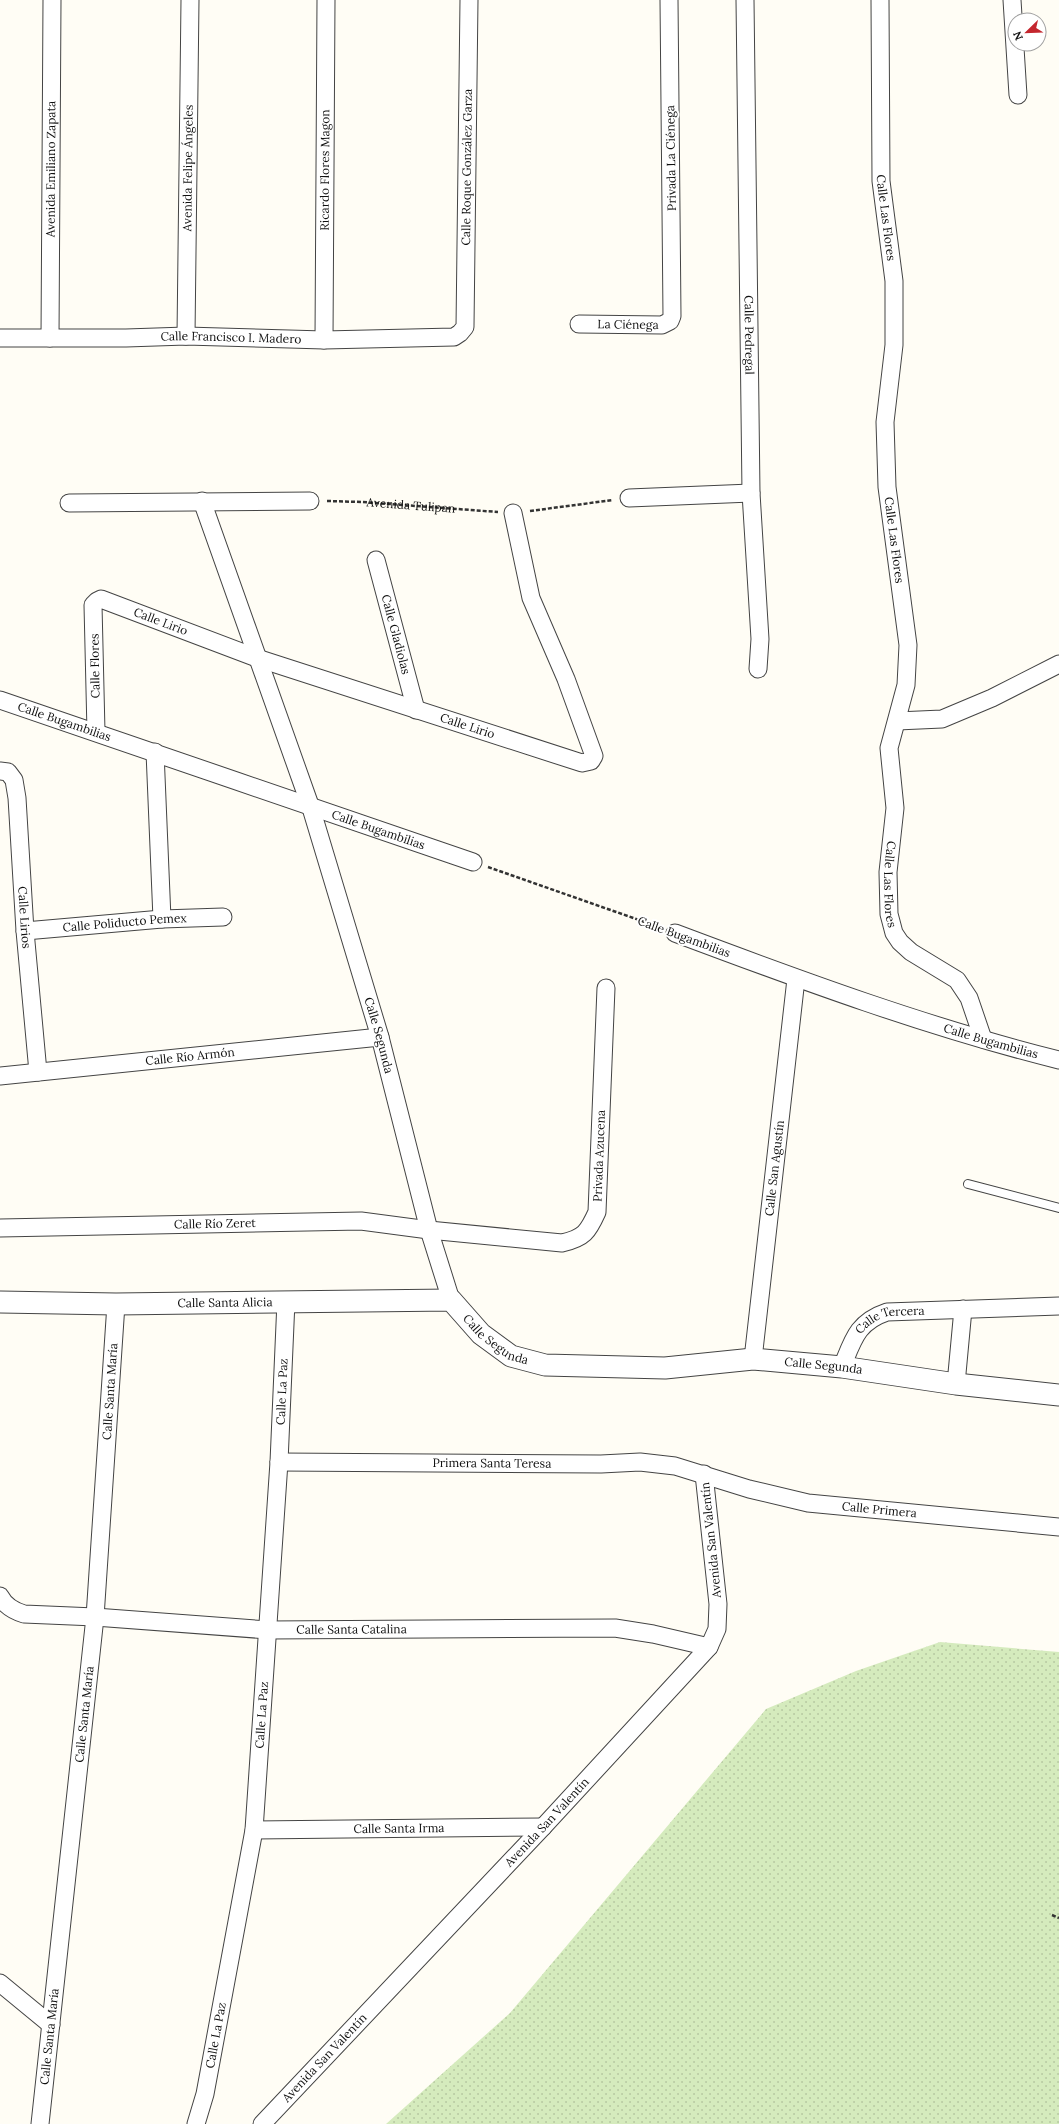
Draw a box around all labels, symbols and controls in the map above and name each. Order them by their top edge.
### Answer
north arrow [1007,12,1047,52]
text: N [1009,29,1026,43]
street label: Calle Roque González Garza [458,89,475,246]
street label: Avenida Emiliano Zapata [43,101,58,238]
street label: Avenida Felipe Ángeles [179,104,196,232]
street label: Privada La Ciénega [662,105,679,211]
street label: Ricardo Flores Magon [317,109,332,231]
street label: Calle Las Flores [874,174,899,262]
street label: Calle Pedregal [742,295,758,375]
street label: La Ciénega [597,316,659,332]
street label: Calle Francisco I. Madero [160,328,302,346]
street label: Avenida Tulipan [365,494,456,516]
street label: Calle Las Flores [881,496,908,585]
street label: Calle Gladiolas [379,593,414,676]
street label: Calle Lirio [132,604,190,638]
street label: Calle Flores [86,633,103,699]
street label: Calle Bugambilias [16,699,114,744]
street label: Calle Lirio [438,710,497,741]
street label: Calle Bugambilias [330,806,428,852]
street label: Calle Las Flores [881,840,900,929]
street label: Calle Lirios [15,886,35,950]
street label: Calle Poliducto Pemex [62,910,188,935]
street label: Calle Bugambilias [636,913,733,960]
street label: Calle Segunda [361,995,397,1075]
street label: Calle Bugambilias [942,1020,1040,1062]
street label: Calle Río Armón [145,1044,235,1068]
street label: Privada Azucena [589,1110,608,1202]
street label: Calle San Agustín [761,1119,787,1217]
street label: Calle Río Zeret [174,1215,256,1232]
street label: Calle Santa Alicia [177,1294,273,1310]
street label: Calle Tercera [852,1303,925,1337]
street label: Calle Segunda [460,1311,530,1367]
street label: Calle Santa María [99,1343,120,1440]
street label: Calle Segunda [784,1354,864,1377]
street label: Calle La Paz [273,1358,291,1425]
street label: Primera Santa Teresa [433,1455,551,1471]
street label: Avenida San Valentín [697,1481,724,1600]
street label: Calle Primera [841,1498,917,1520]
street label: Calle Santa Catalina [296,1621,407,1637]
street label: Calle Santa María [71,1665,97,1763]
street label: Calle La Paz [252,1681,271,1749]
street label: Avenida San Valentín [501,1774,592,1870]
street label: Calle Santa Irma [353,1820,445,1836]
street label: Calle Santa María [36,1987,62,2086]
street label: Calle La Paz [202,2001,229,2069]
street label: Avenida San Valentín [278,2010,370,2106]

